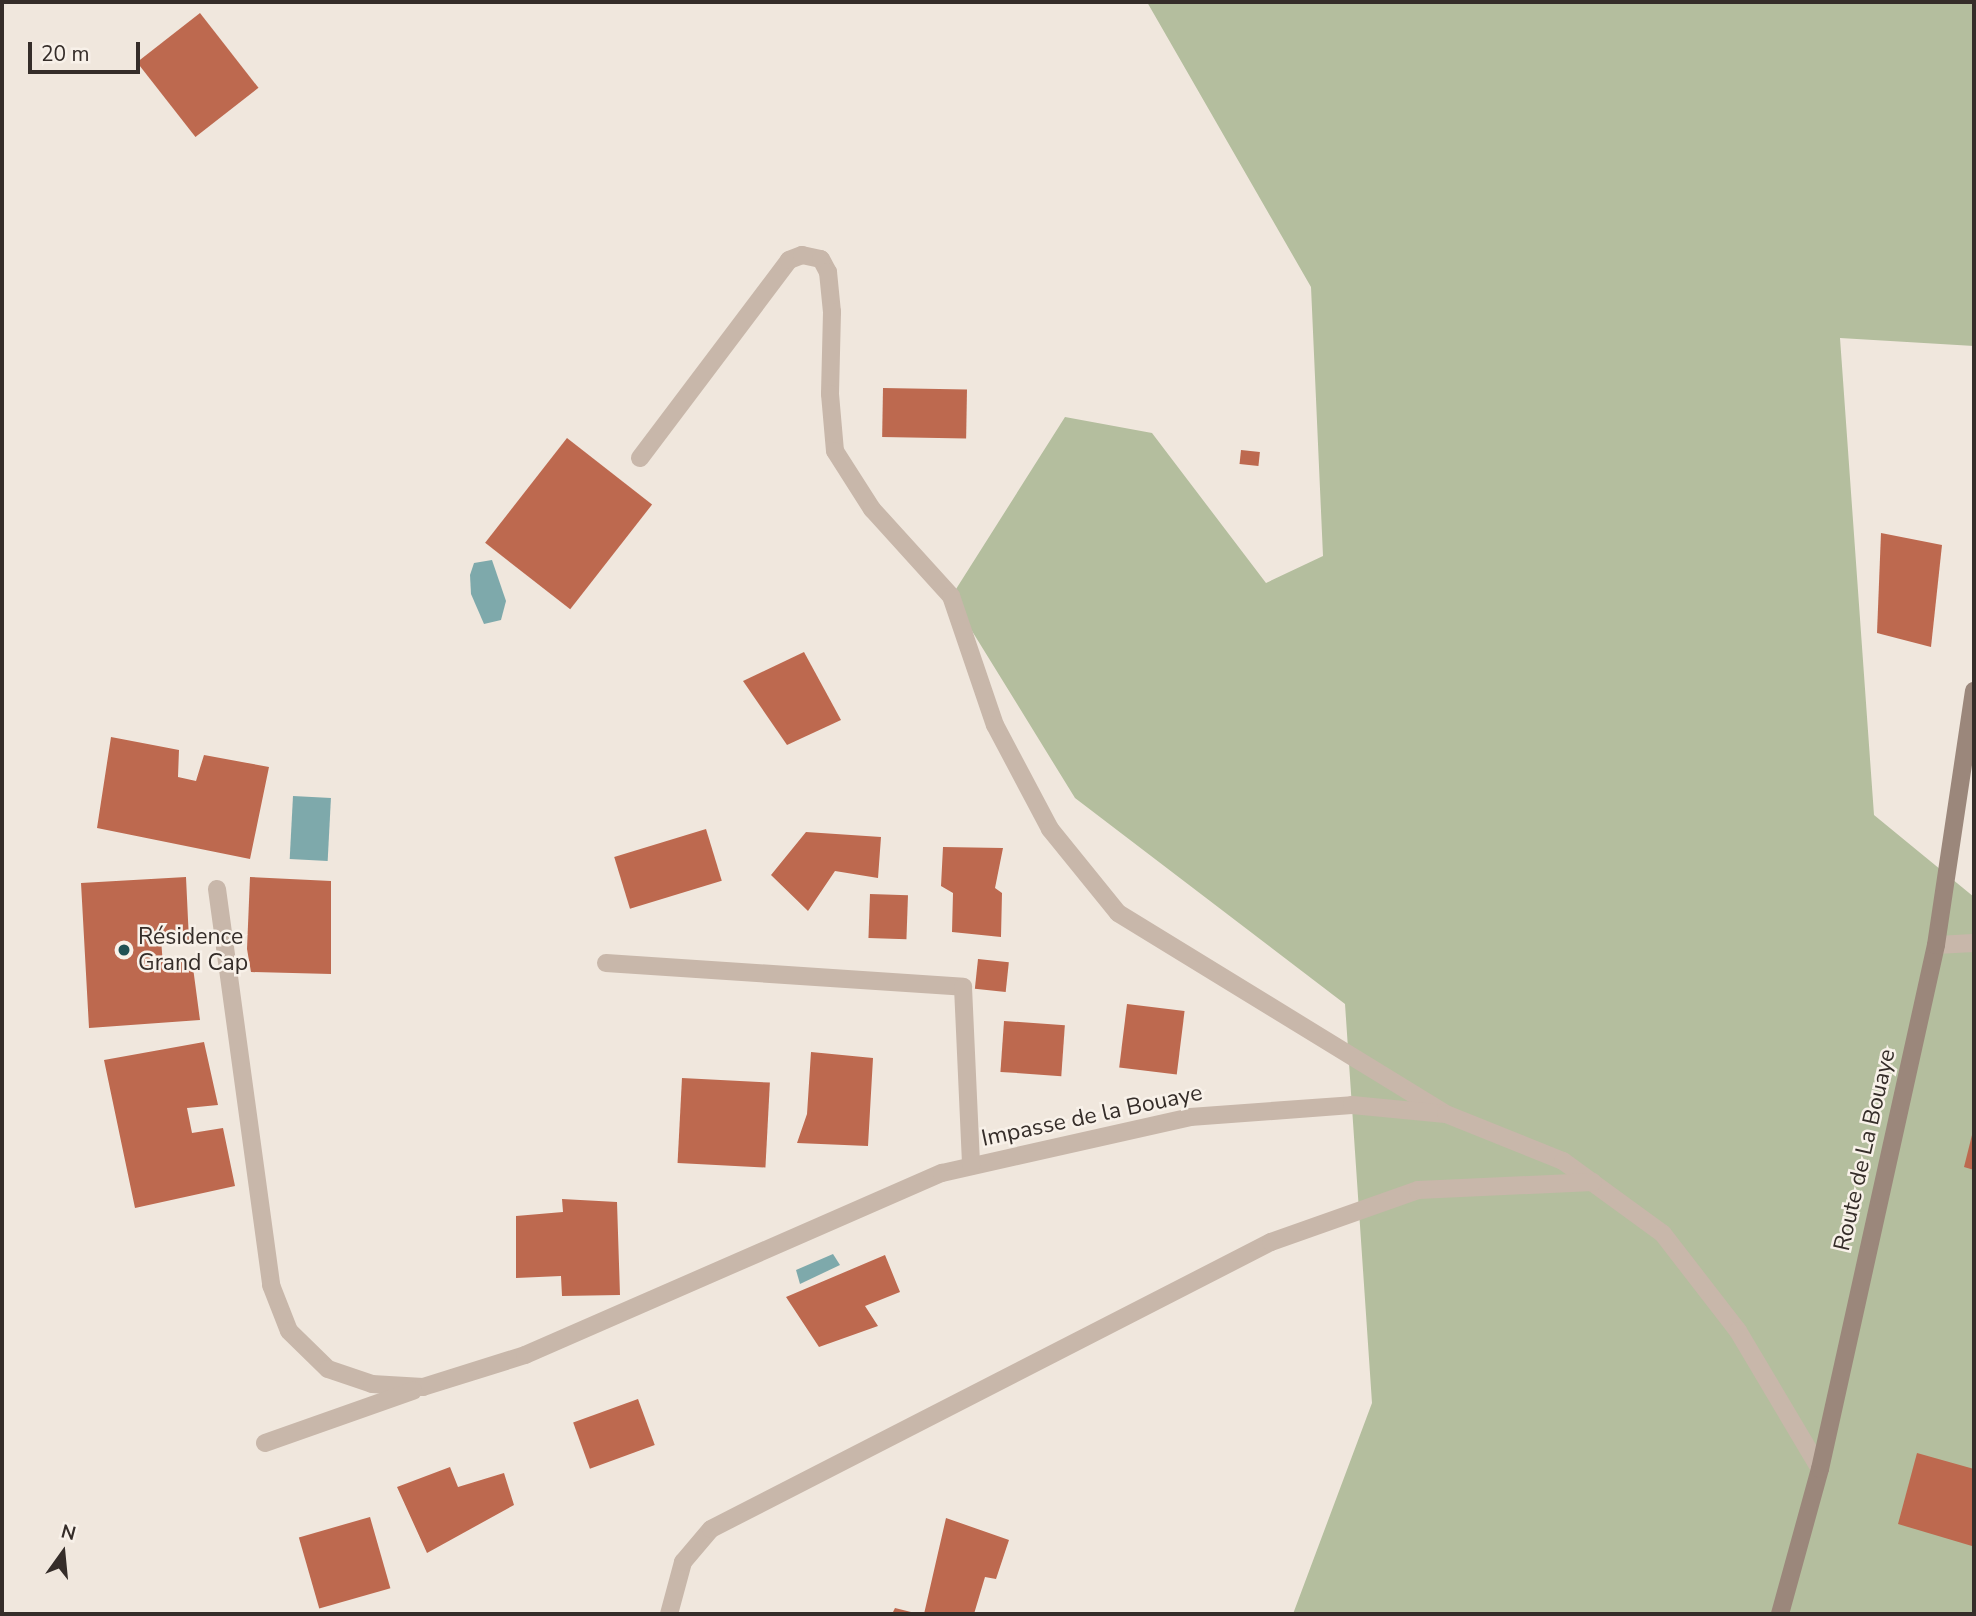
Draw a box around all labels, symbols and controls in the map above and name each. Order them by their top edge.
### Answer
scale bar [32,28,144,72]
text: 20 m [41,40,90,68]
place label: Résidence Grand Cap [138,923,248,977]
marker: Résidence Grand Cap [116,942,132,958]
street label: Route de La Bouaye [1828,1046,1902,1254]
street label: Impasse de la Bouaye [979,1079,1205,1153]
north arrow [28,1518,98,1588]
text: N [58,1518,79,1547]

